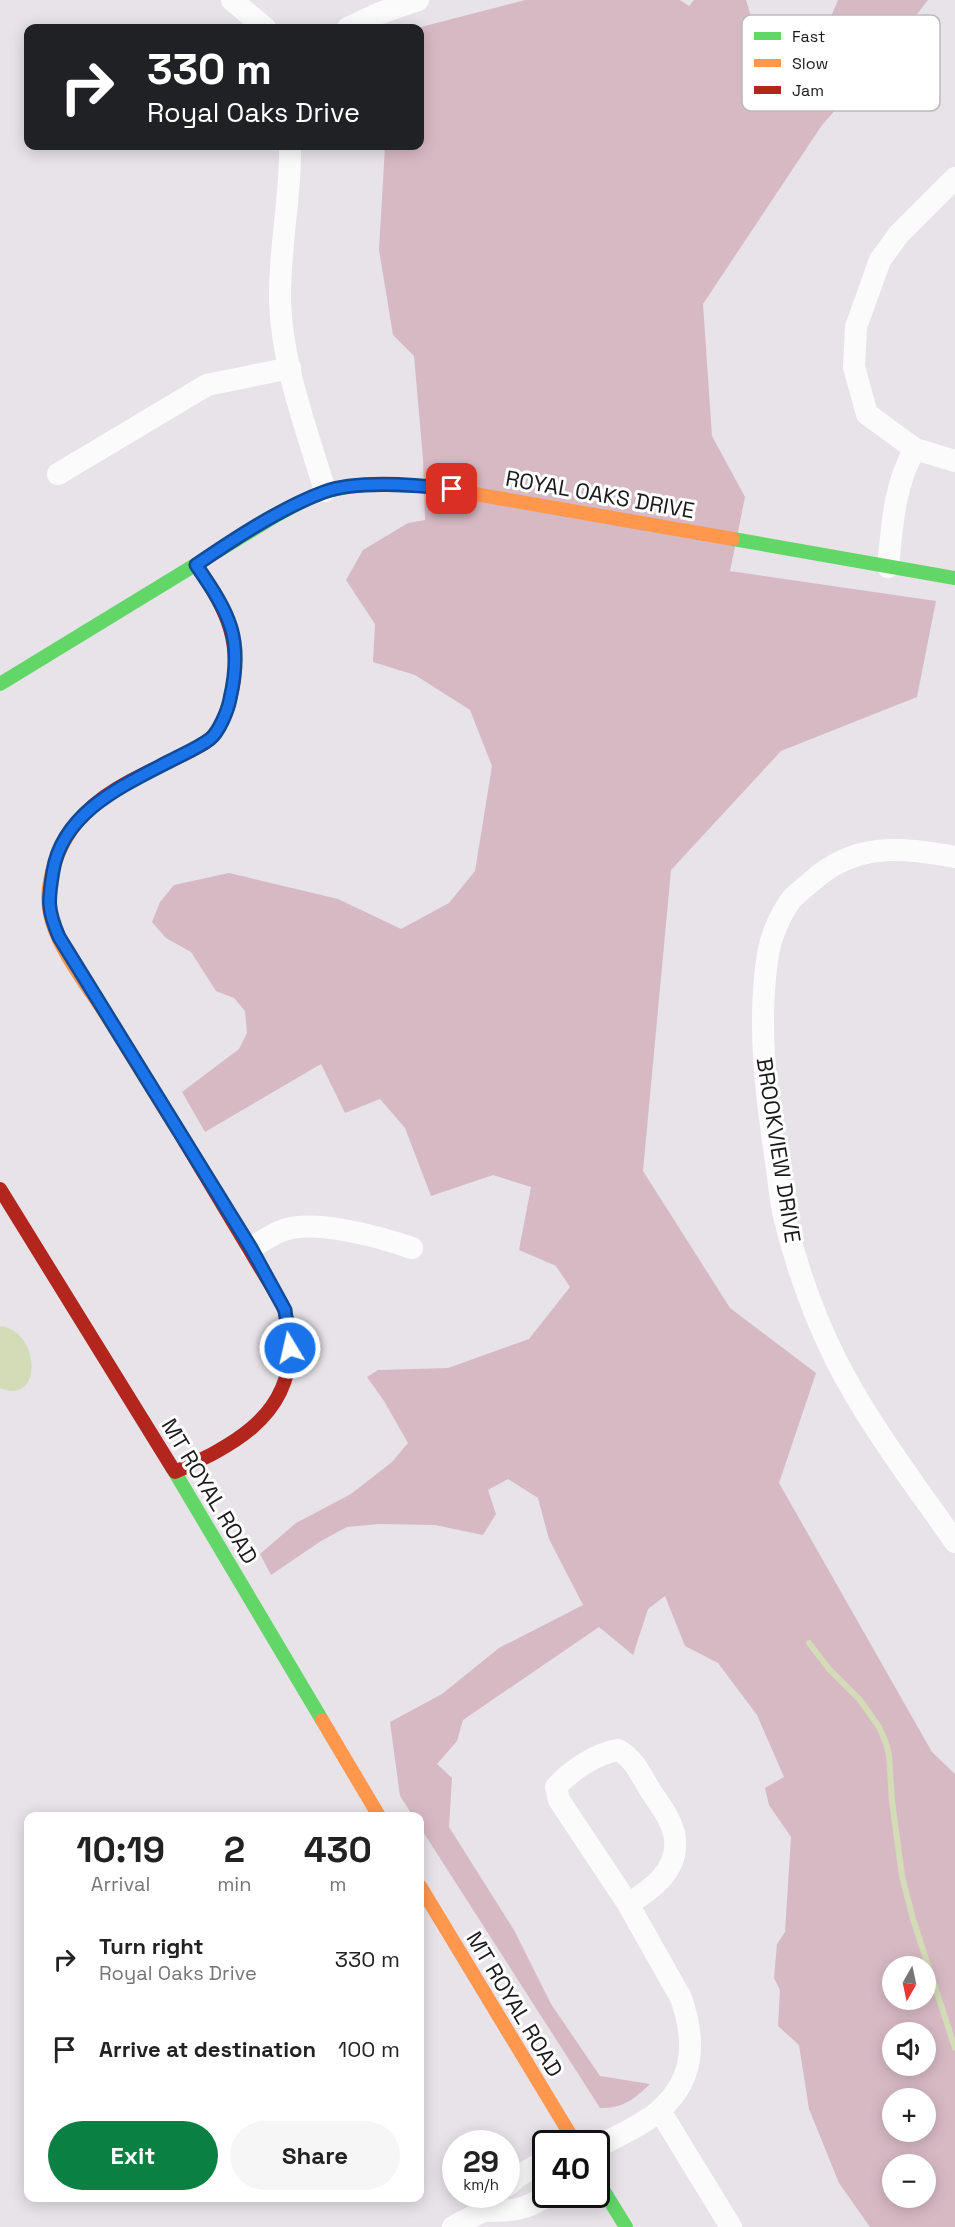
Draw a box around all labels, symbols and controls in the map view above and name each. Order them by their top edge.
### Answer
legend [742,15,940,111]
text: Fast [792,26,825,47]
text: 330 m [147,43,272,96]
icon: right [48,48,126,126]
text: Slow [792,53,828,74]
text: Jam [792,80,824,101]
text: Royal Oaks Drive [147,95,360,130]
pin [426,463,477,514]
street label: ROYAL OAKS DRIVE [503,464,697,524]
icon: arrive [435,472,468,505]
street label: BROOKVIEW DRIVE [751,1055,807,1245]
position arrow [258,1316,322,1380]
street label: MT ROYAL ROAD [156,1413,264,1569]
text: 10:19 [76,1827,165,1873]
text: 2 [224,1827,245,1873]
text: 430 [304,1827,372,1873]
text: Arrival [91,1871,150,1897]
text: min [217,1871,252,1897]
text: m [329,1871,346,1897]
street label: MT ROYAL ROAD [461,1926,569,2082]
text: Turn right [99,1932,204,1960]
icon: right [48,1943,81,1976]
text: 330 m [335,1945,400,1973]
north arrow [882,1956,936,2010]
map controls [882,1956,936,2208]
text: Royal Oaks Drive [99,1960,257,1986]
button: sound [882,2022,936,2076]
icon: arrive [48,2033,81,2066]
text: Arrive at destination [99,2035,316,2063]
text: 100 m [338,2035,400,2063]
button: + [882,2088,936,2142]
button: Exit [48,2121,218,2190]
button: Share [230,2121,400,2190]
speed limit sign: 40 [532,2130,610,2208]
text: 29 [463,2142,499,2181]
button: − [882,2154,936,2208]
text: km/h [463,2175,499,2194]

